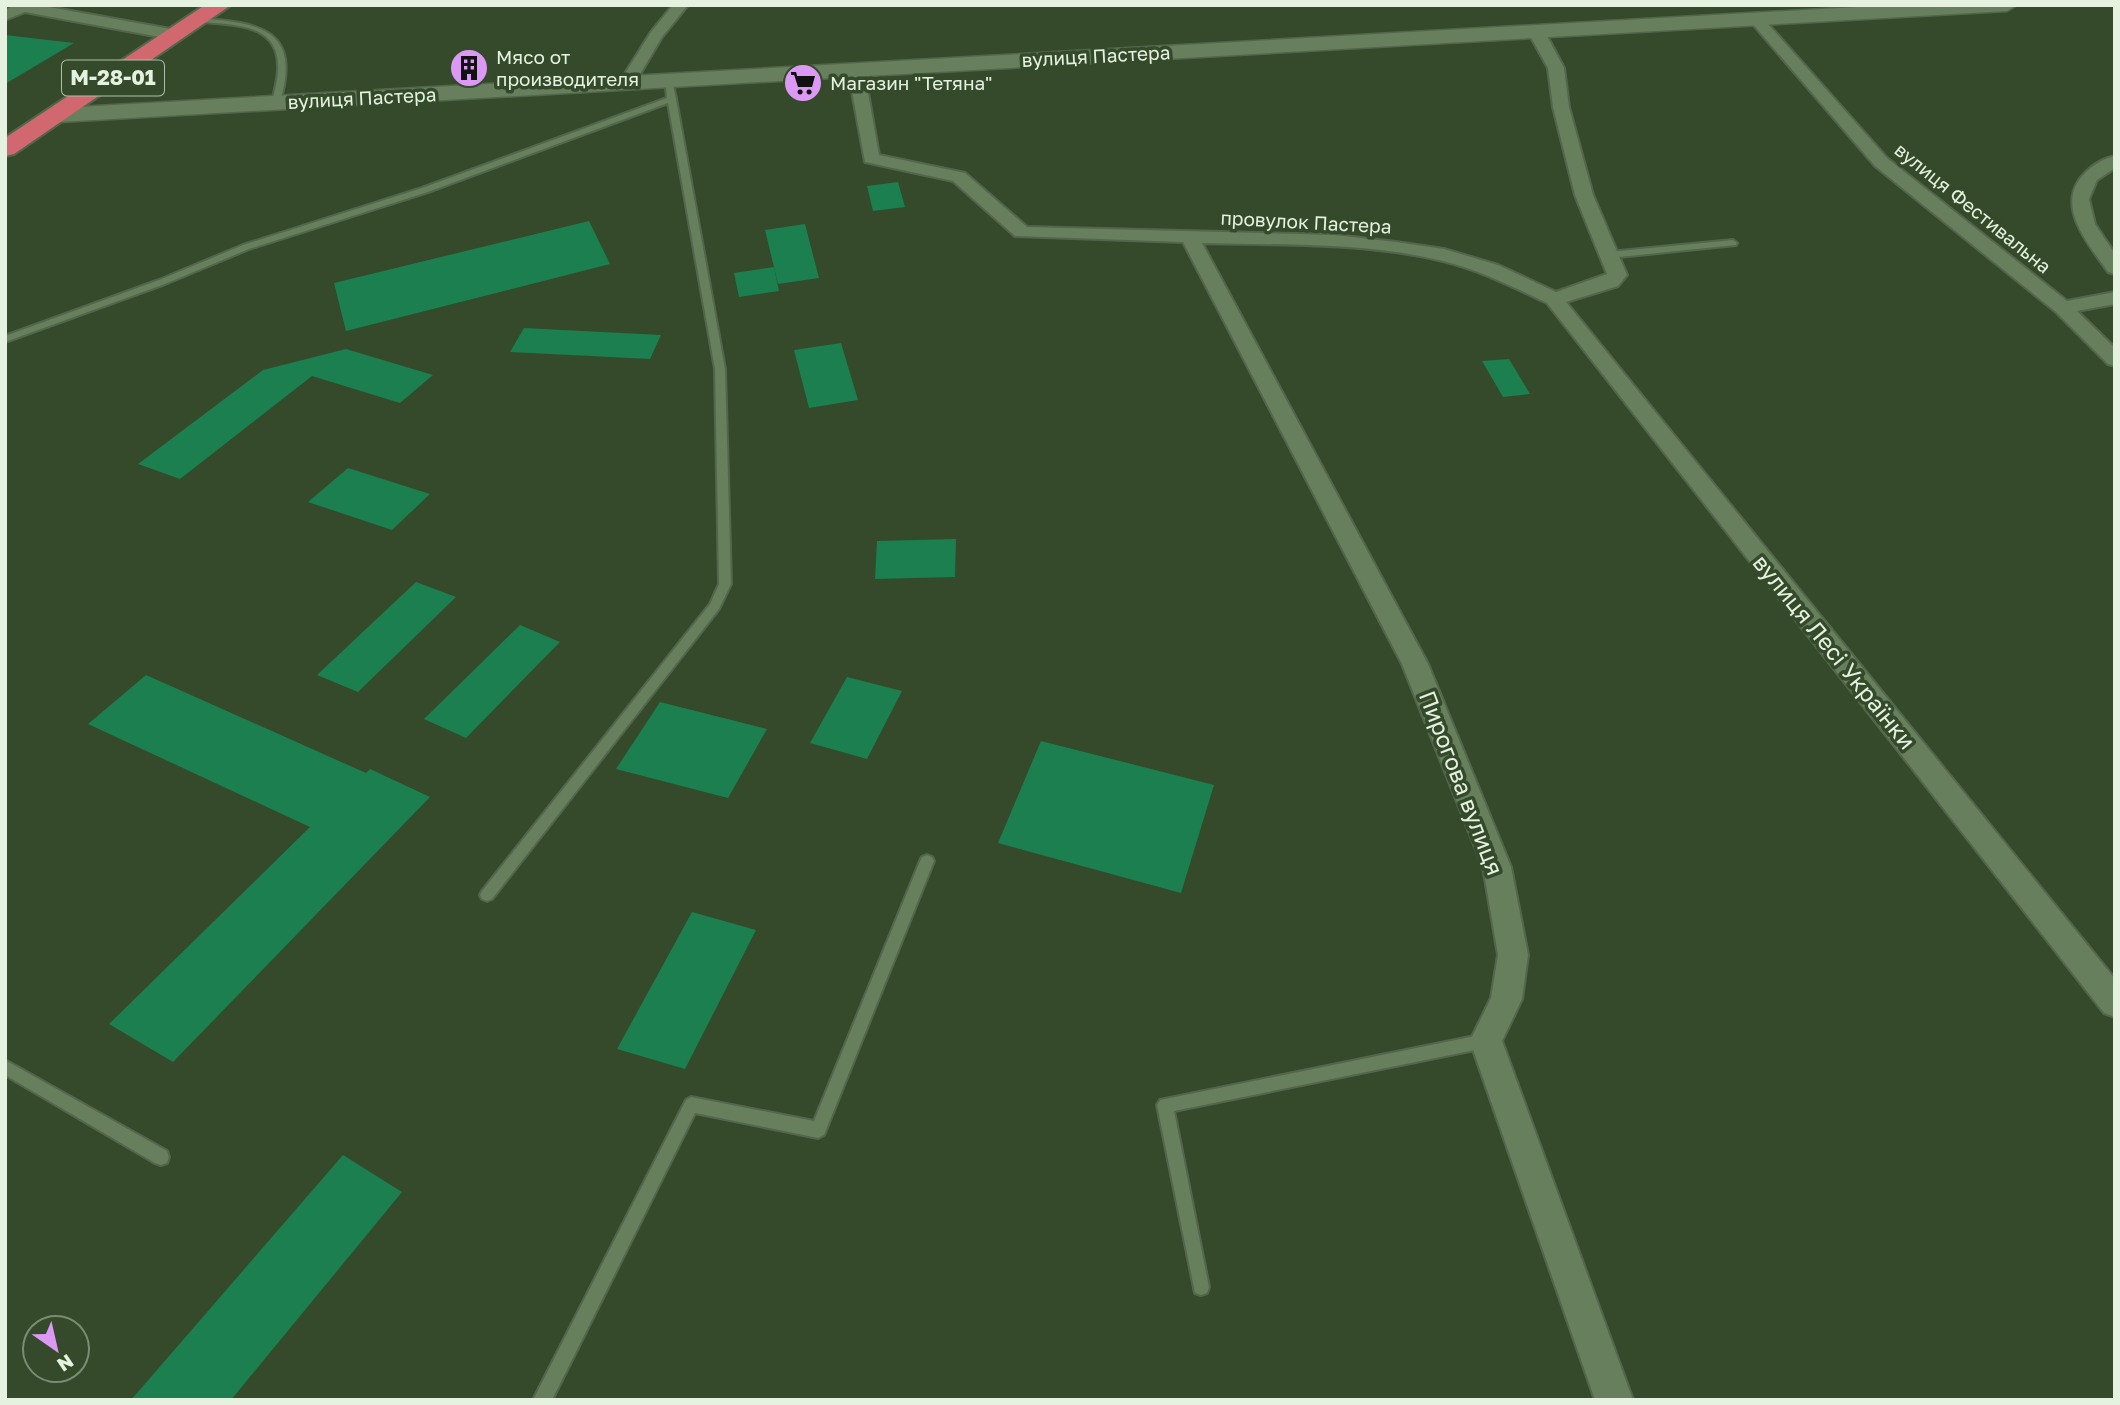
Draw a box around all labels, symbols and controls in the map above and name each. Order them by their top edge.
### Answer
street label: вулиця Пастера [1021,40,1171,71]
place label: Мясо от производителя [496,45,639,90]
building icon: Мясо от производителя [448,47,490,89]
road number: М-28-01 [62,60,164,96]
supermarket icon: Магазин "Тетяна" [782,62,824,104]
place label: Магазин "Тетяна" [830,71,992,94]
street label: вулиця Пастера [287,82,437,113]
street label: вулиця Фестивальна [1891,138,2056,278]
street label: провулок Пастера [1220,206,1392,237]
street label: вулиця Лесі Українки [1748,548,1922,754]
street label: Пирогова вулиця [1414,687,1510,879]
north arrow [21,1314,91,1384]
text: N [53,1350,78,1377]

